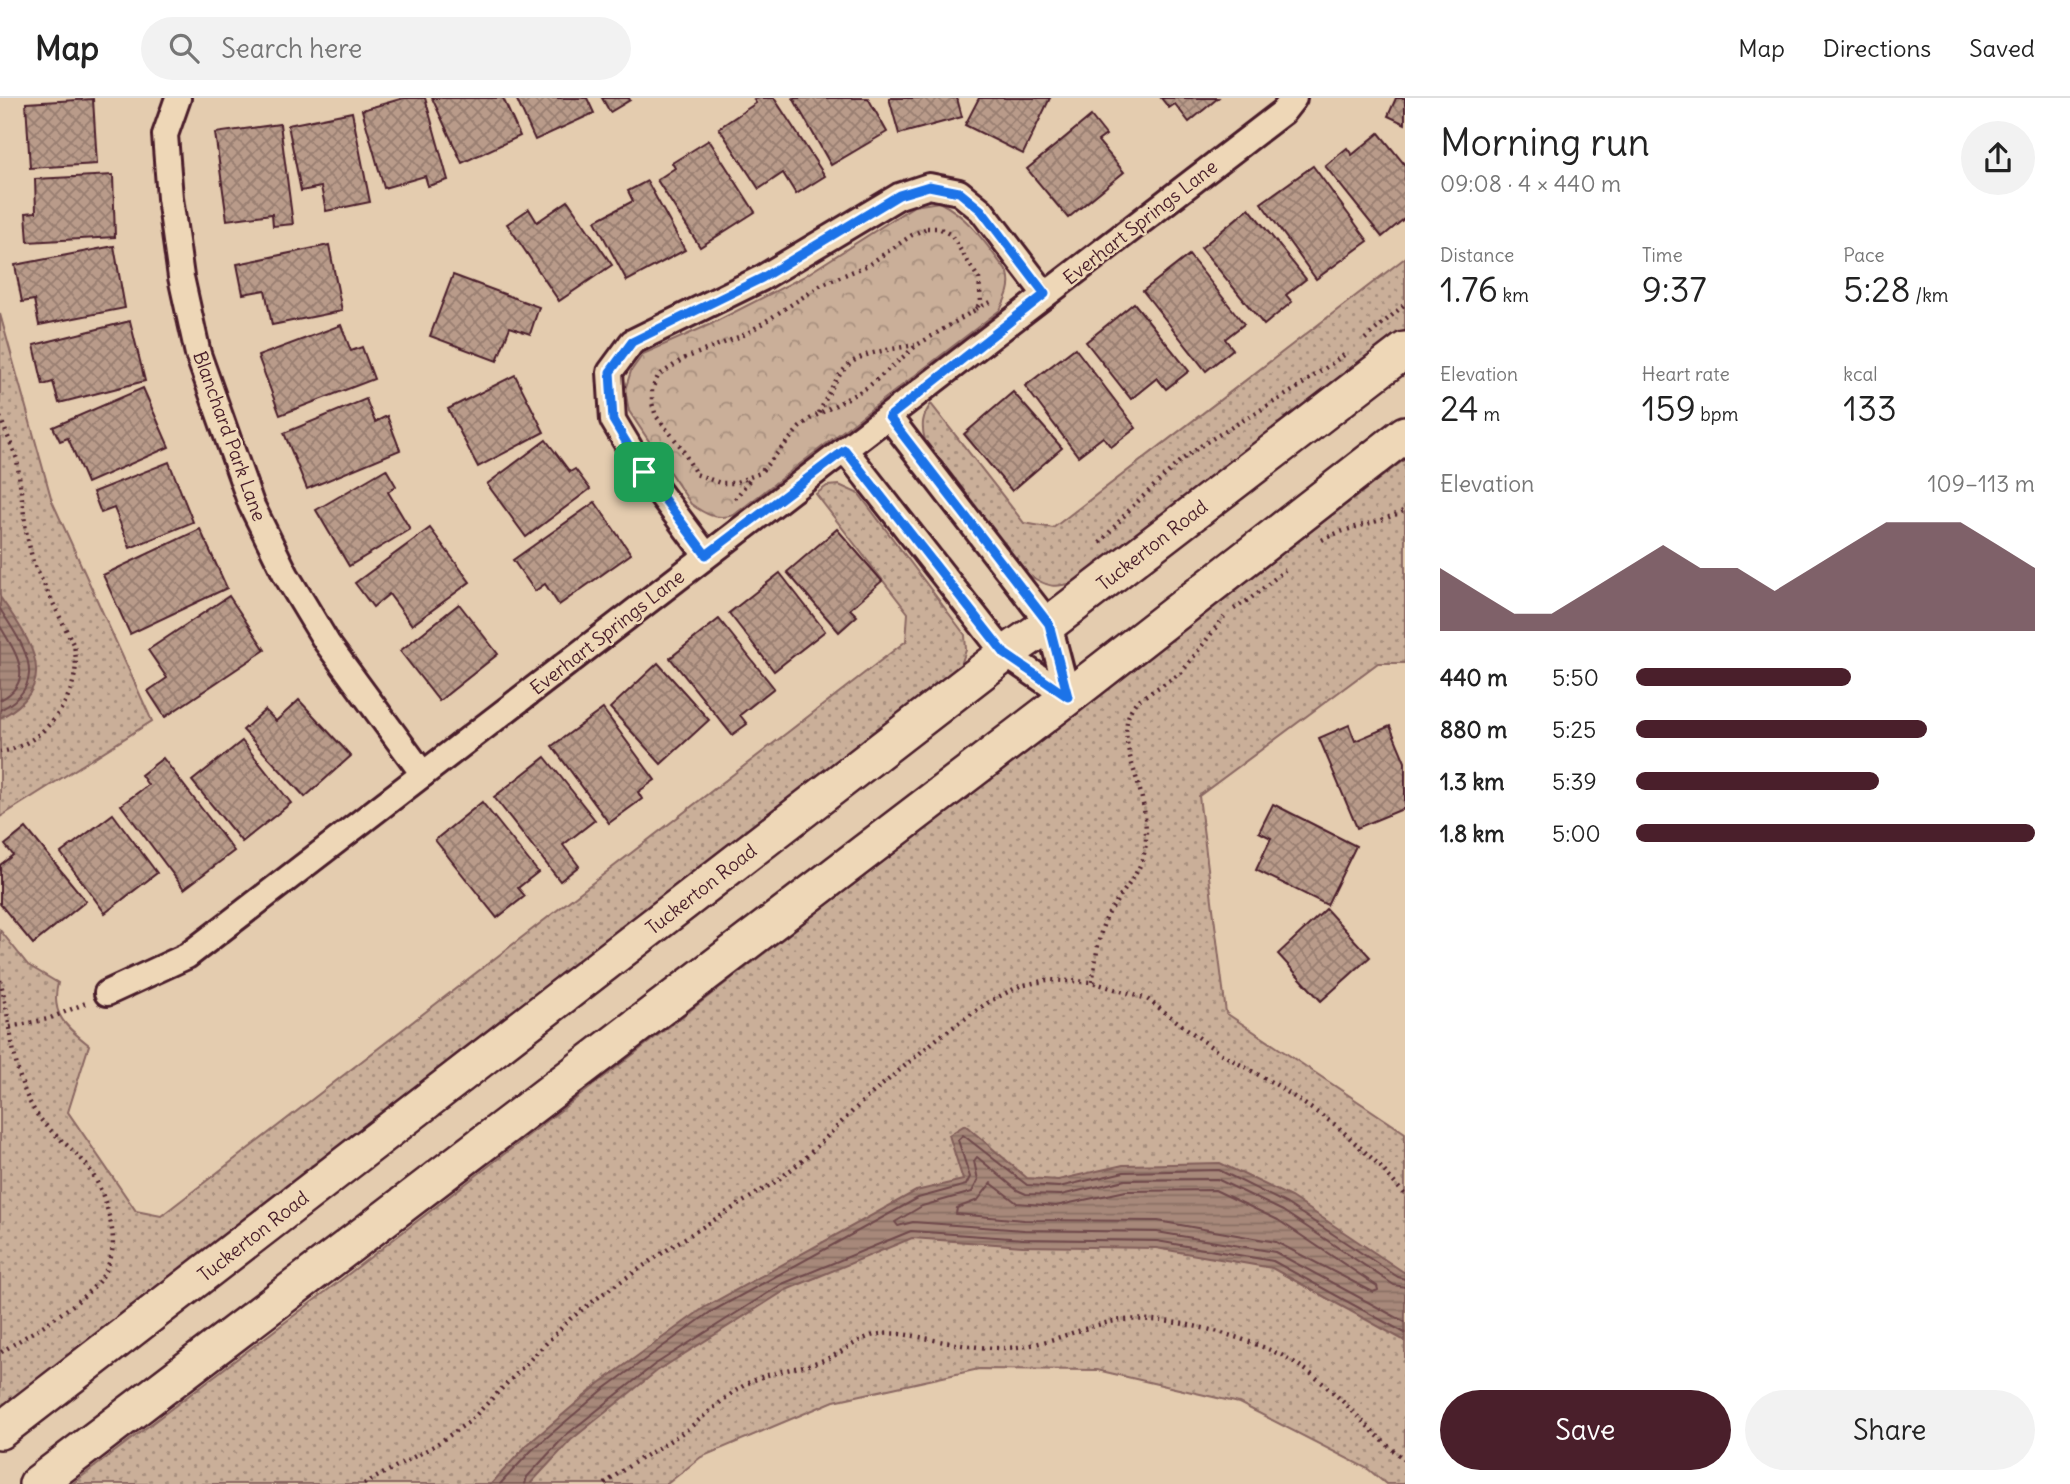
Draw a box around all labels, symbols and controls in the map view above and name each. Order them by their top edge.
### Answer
search box [141,17,631,80]
text: Map [35,27,99,69]
icon: search [165,29,203,67]
text: Search here [221,32,362,65]
text: Map [1738,33,1785,63]
text: Directions [1823,33,1931,63]
text: Saved [1969,33,2035,63]
text: Morning run [1440,119,1650,166]
button: share [1961,121,2035,195]
street label: Everhart Springs Lane [1058,154,1222,290]
text: 09:08 · 4 × 440 m [1440,169,1621,198]
text: Distance [1440,243,1514,267]
text: Time [1642,243,1683,267]
text: Pace [1843,243,1885,267]
text: 1.76 [1440,267,1498,311]
text: 9:37 [1642,267,1707,311]
text: 5:28 [1843,267,1911,311]
text: km [1498,283,1529,307]
text: /km [1911,283,1949,307]
street label: Blanchard Park Lane [188,348,272,524]
text: Elevation [1440,362,1518,386]
text: Heart rate [1642,362,1730,386]
text: kcal [1843,362,1878,386]
text: 24 [1440,386,1479,430]
text: 159 [1642,386,1696,430]
text: 133 [1843,386,1897,430]
text: m [1479,402,1500,426]
text: bpm [1696,402,1738,426]
pin [614,442,674,502]
icon: arrive [625,453,663,491]
text: Elevation [1440,469,1534,498]
text: 109–113 m [1927,469,2035,498]
street label: Tuckerton Road [1092,494,1212,596]
street label: Everhart Springs Lane [525,564,689,700]
text: 440 m [1440,663,1507,692]
text: 5:50 [1552,663,1599,692]
text: 880 m [1440,715,1507,744]
text: 5:25 [1552,715,1596,744]
text: 1.3 km [1440,767,1504,796]
text: 5:39 [1552,767,1597,796]
text: 1.8 km [1440,819,1505,848]
text: 5:00 [1552,819,1601,848]
street label: Tuckerton Road [641,838,761,940]
street label: Tuckerton Road [193,1185,313,1287]
button: Save [1440,1390,1731,1470]
button: Share [1745,1390,2035,1470]

